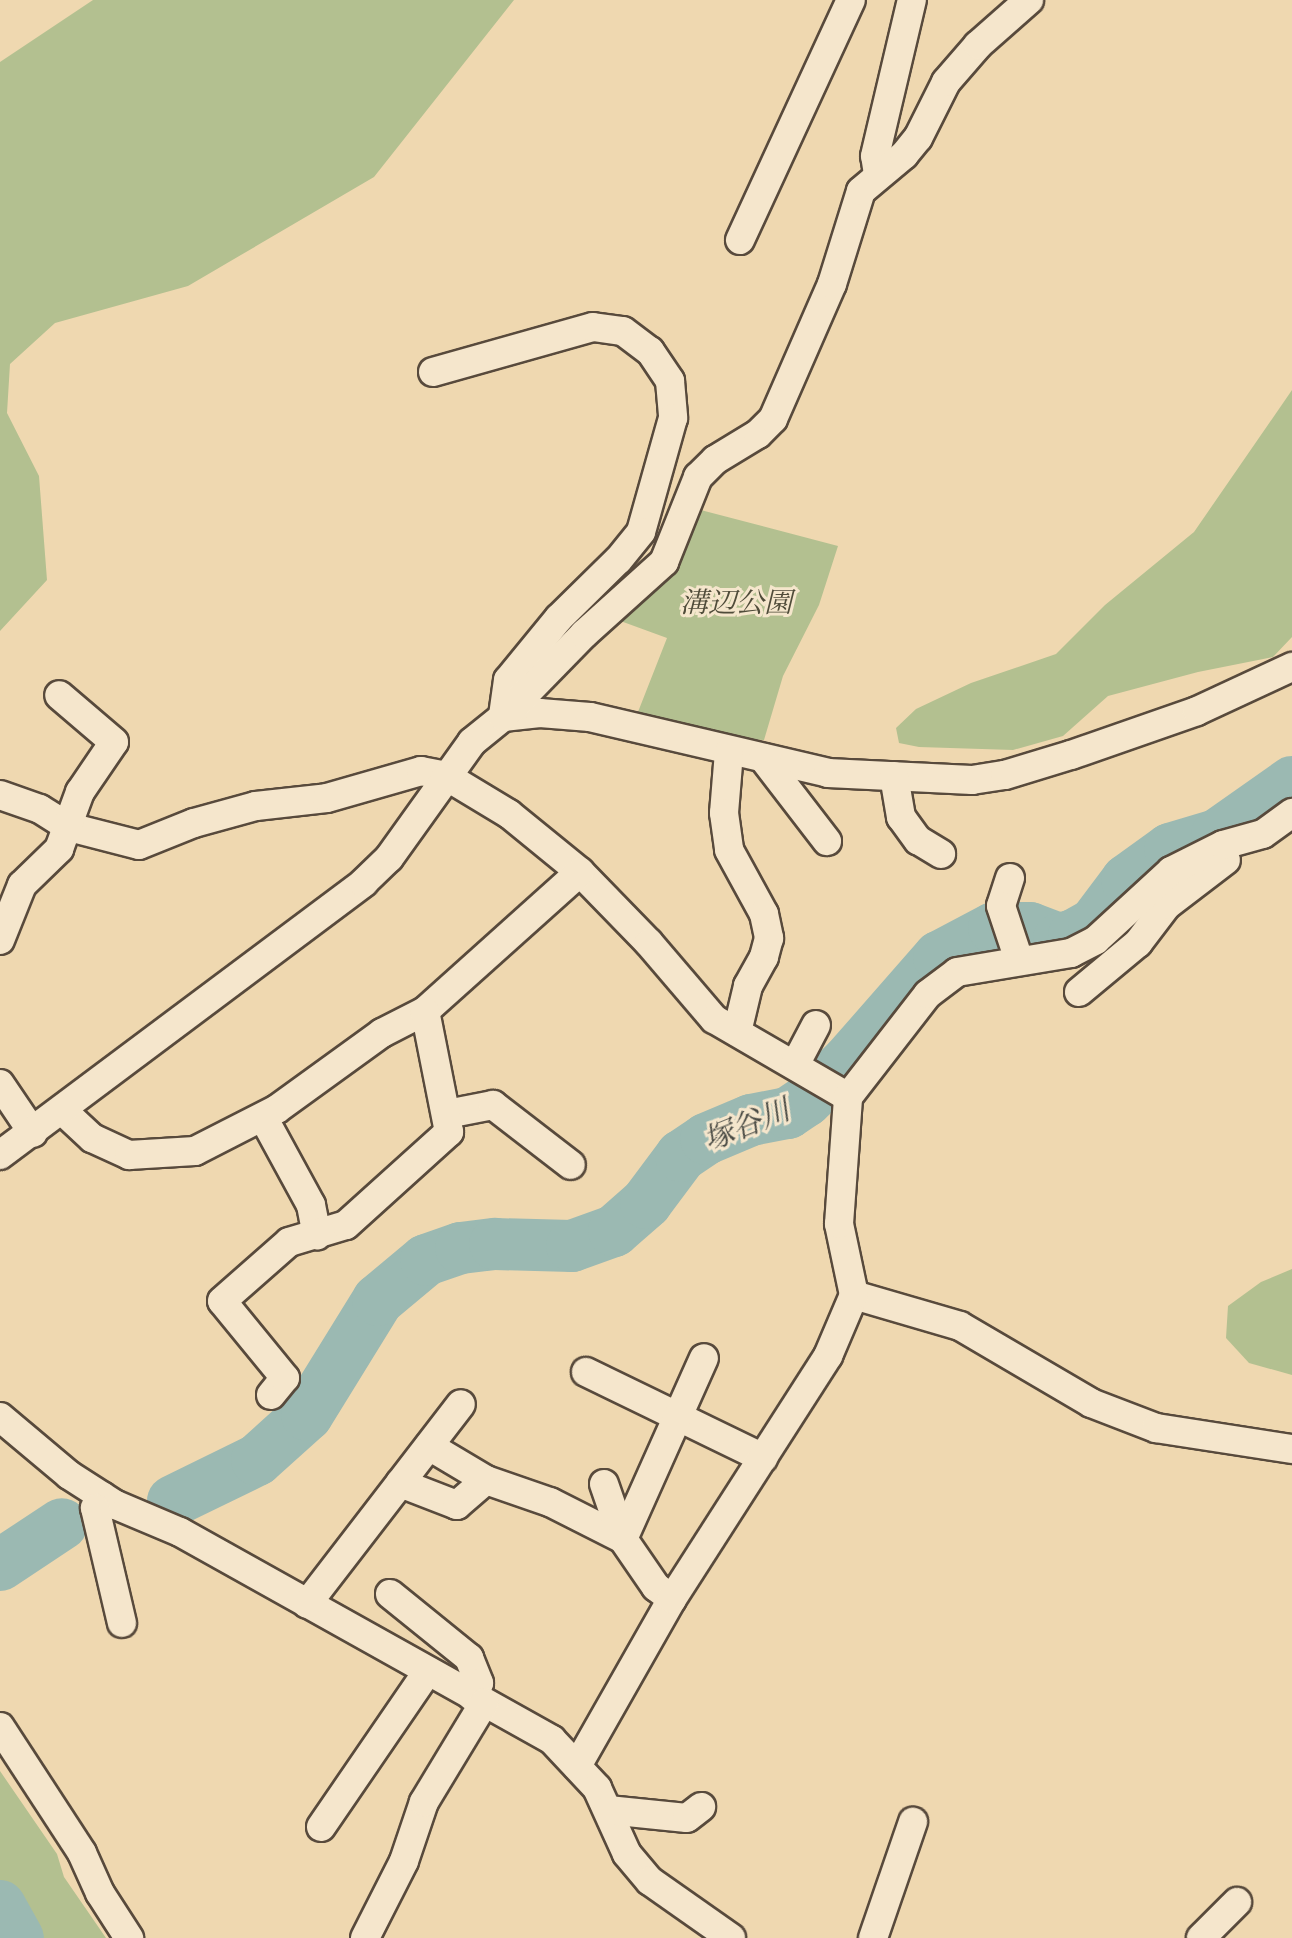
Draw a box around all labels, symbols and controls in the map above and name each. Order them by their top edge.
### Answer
park label: 溝辺公園 [680,587,792,621]
water label: 塚谷川 [699,1092,795,1160]

